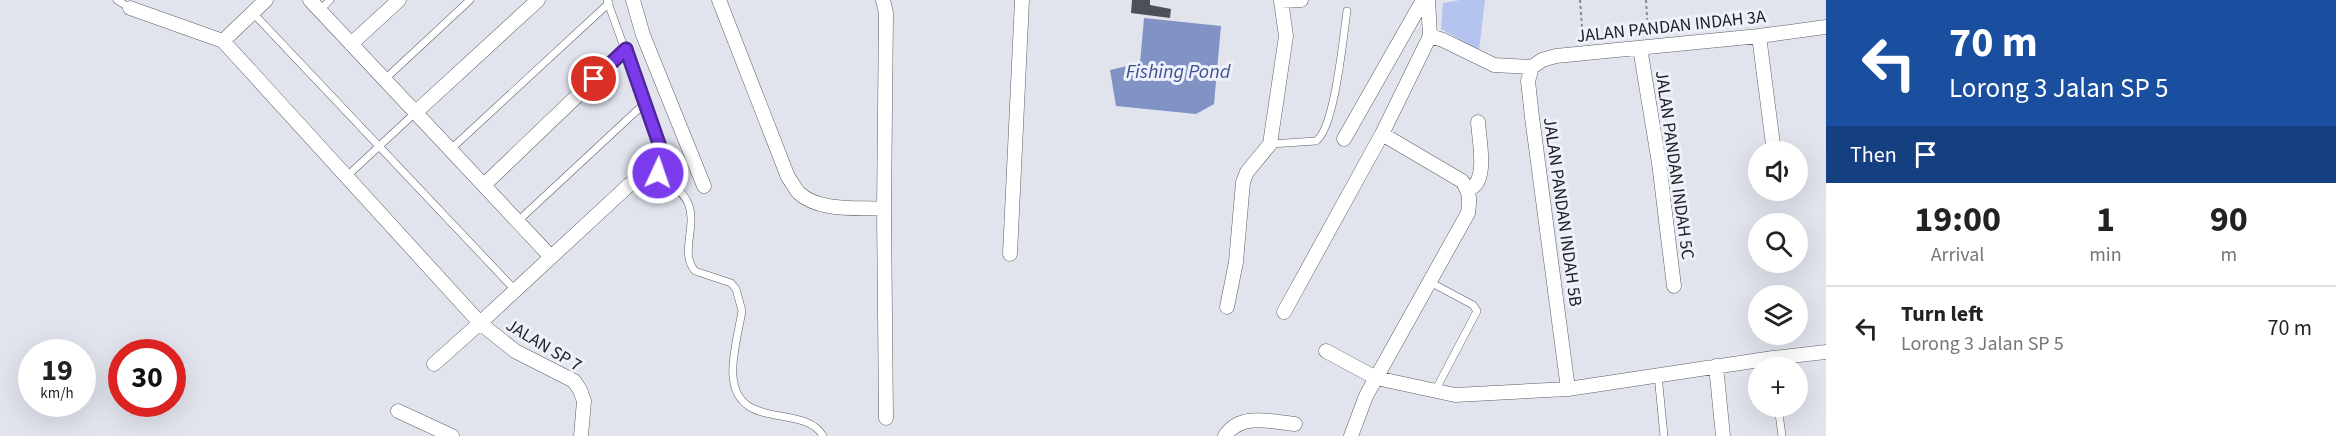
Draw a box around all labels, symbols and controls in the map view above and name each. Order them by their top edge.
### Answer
street label: JALAN PANDAN INDAH 3A [1575,4,1767,49]
text: 70 m [1949,13,2038,73]
icon: left [1850,24,1928,102]
pin [568,53,619,104]
water label: Fishing Pond [1126,58,1232,86]
icon: arrive [577,62,610,95]
street label: JALAN PANDAN INDAH 5C [1649,69,1700,261]
text: Lorong 3 Jalan SP 5 [1949,69,2169,108]
street label: JALAN PANDAN INDAH 5B [1537,116,1588,308]
icon: arrive [1909,138,1942,171]
text: Then [1850,139,1897,171]
position arrow [626,141,690,205]
map controls [1748,141,1808,417]
button: sound [1748,141,1808,201]
text: 19:00 [1914,194,2001,245]
text: 1 [2096,194,2115,245]
text: 90 [2210,194,2248,245]
button: search [1748,213,1808,273]
text: Arrival [1931,241,1984,269]
text: min [2089,241,2122,269]
text: m [2220,241,2237,269]
button: layers [1748,285,1808,345]
text: Turn left [1901,298,1983,330]
icon: left [1850,312,1883,345]
text: 70 m [2267,312,2312,344]
street label: JALAN SP 7 [501,313,586,378]
text: Lorong 3 Jalan SP 5 [1901,330,2064,358]
speed limit sign: 30 [108,339,186,417]
text: 19 [41,349,73,392]
button: + [1748,357,1808,417]
text: km/h [40,383,74,404]

